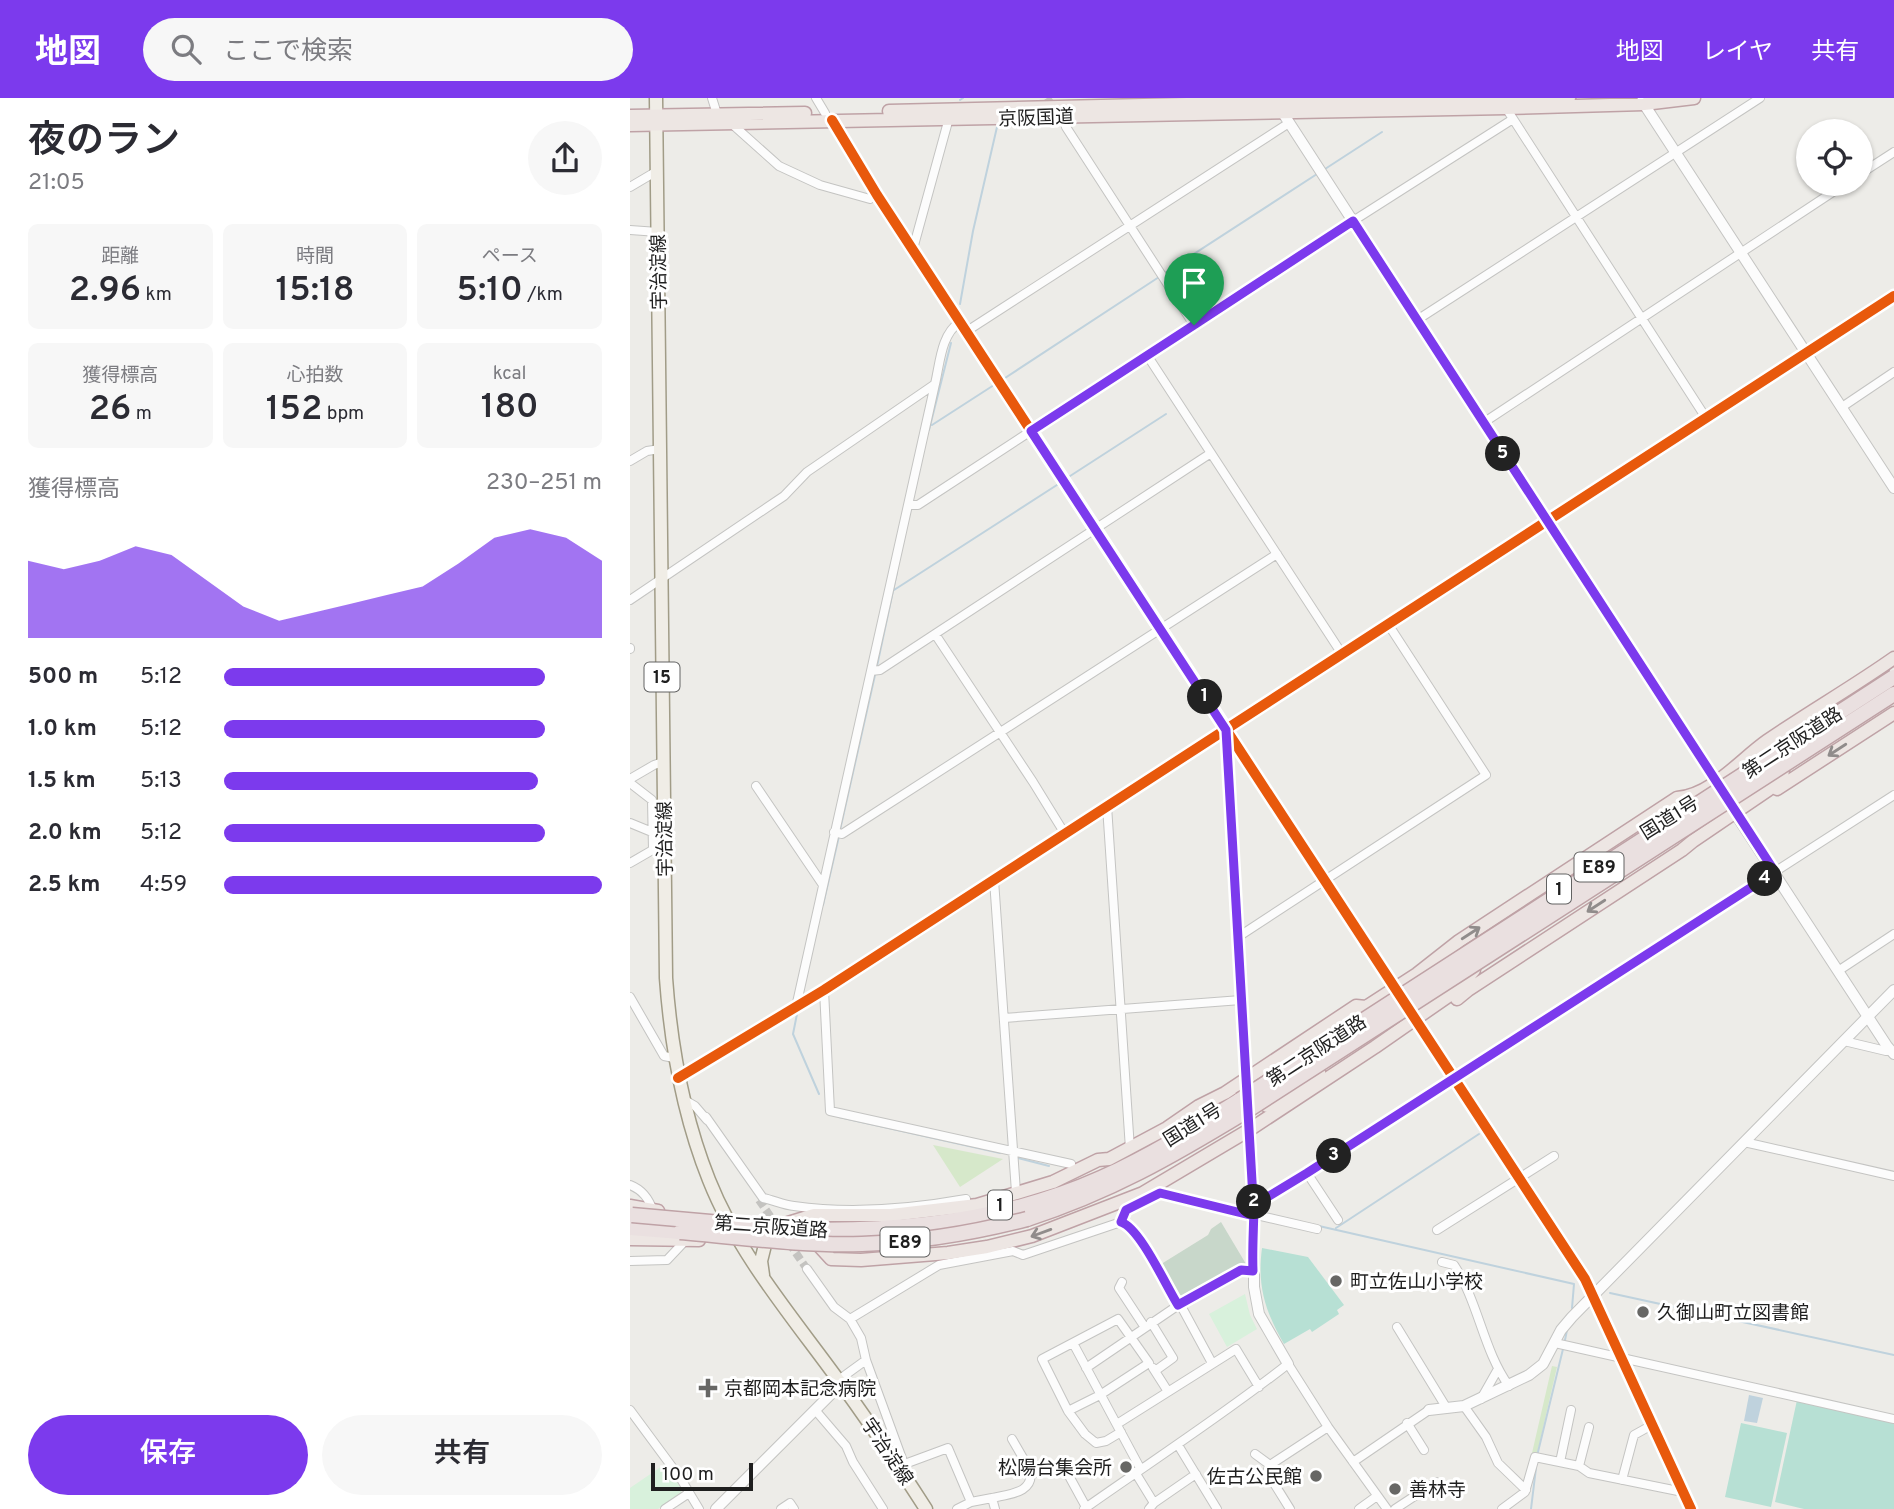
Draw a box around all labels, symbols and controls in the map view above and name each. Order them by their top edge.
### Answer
search box [143,18,633,81]
icon: search [167,30,205,68]
text: 地図 [35,33,101,75]
text: ここで検索 [223,36,353,69]
text: 地図 [1616,38,1664,68]
text: レイヤ [1702,38,1773,68]
text: 共有 [1811,38,1859,68]
street label: 京阪国道 [998,106,1074,132]
text: 夜のラン [28,118,180,167]
map controls [1796,119,1873,196]
button: locate [1796,119,1873,196]
button: share [528,121,602,195]
text: 21:05 [28,169,85,198]
street label: 宇治淀線 [647,234,673,310]
text: 距離 [101,245,139,269]
text: 時間 [296,245,334,269]
text: ペース [482,245,538,269]
pin [1164,253,1224,325]
icon: arrive [1175,264,1213,302]
text: 2.96 [69,269,141,313]
text: 15:18 [276,269,354,313]
text: 5:10 [457,269,523,313]
text: km [141,283,172,307]
text: /km [523,283,563,307]
text: kcal [493,362,527,386]
text: 獲得標高 [82,364,158,388]
text: 心拍数 [286,364,344,388]
text: 180 [481,386,539,430]
text: 26 [89,388,131,432]
text: 152 [266,388,322,432]
text: m [131,402,152,426]
text: bpm [322,402,364,426]
pin: 5 [1486,436,1520,472]
text: 5 [1497,441,1508,465]
text: 230–251 m [486,469,602,498]
text: 獲得標高 [28,476,120,505]
road number: 15 [644,662,680,692]
text: 500 m [28,663,98,692]
text: 5:12 [140,663,182,692]
pin: 1 [1188,680,1222,714]
text: 1 [1201,684,1208,708]
street label: 第二京阪道路 [1739,703,1847,785]
text: 1.0 km [28,715,97,744]
text: 5:12 [140,715,182,744]
one-way arrow [1827,744,1847,758]
text: 1.5 km [28,767,96,796]
text: 5:13 [140,767,182,796]
street label: 国道1号 [1637,792,1704,846]
street label: 宇治淀線 [653,801,679,877]
text: 2.0 km [28,819,102,848]
text: 5:12 [140,819,182,848]
road number: E89 [1574,852,1623,882]
pin: 4 [1748,862,1782,896]
text: 4 [1758,866,1771,890]
text: 2.5 km [28,871,101,900]
text: 4:59 [140,871,187,900]
road number: 1 [1547,874,1571,904]
one-way arrow [1586,900,1606,914]
one-way arrow [1460,926,1480,940]
street label: 第二京阪道路 [1263,1011,1371,1093]
street label: 国道1号 [1160,1099,1227,1153]
pin: 3 [1316,1138,1352,1174]
text: 3 [1328,1143,1339,1167]
pin: 2 [1236,1184,1272,1220]
text: 2 [1248,1189,1259,1213]
road number: 1 [988,1190,1012,1220]
street label: 第二京阪道路 [713,1212,829,1244]
road number: E89 [880,1227,930,1256]
one-way arrow [1030,1227,1052,1240]
place label: 町立佐山小学校 [1350,1271,1483,1295]
marker: 町立佐山小学校 [1328,1273,1344,1289]
place label: 久御山町立図書館 [1657,1302,1809,1326]
marker: 久御山町立図書館 [1635,1304,1651,1320]
marker: 京都岡本記念病院 [698,1378,718,1398]
place label: 京都岡本記念病院 [724,1378,876,1402]
street label: 宇治淀線 [855,1414,918,1490]
button: 保存 [28,1415,308,1495]
button: 共有 [322,1415,602,1495]
place label: 松陽台集会所 [998,1457,1112,1481]
marker: 松陽台集会所 [1118,1459,1134,1475]
scale bar [651,1460,752,1492]
text: 100 m [662,1463,714,1487]
place label: 佐古公民館 [1207,1466,1302,1490]
marker: 佐古公民館 [1308,1468,1324,1484]
place label: 善林寺 [1409,1479,1466,1503]
marker: 善林寺 [1387,1481,1403,1497]

